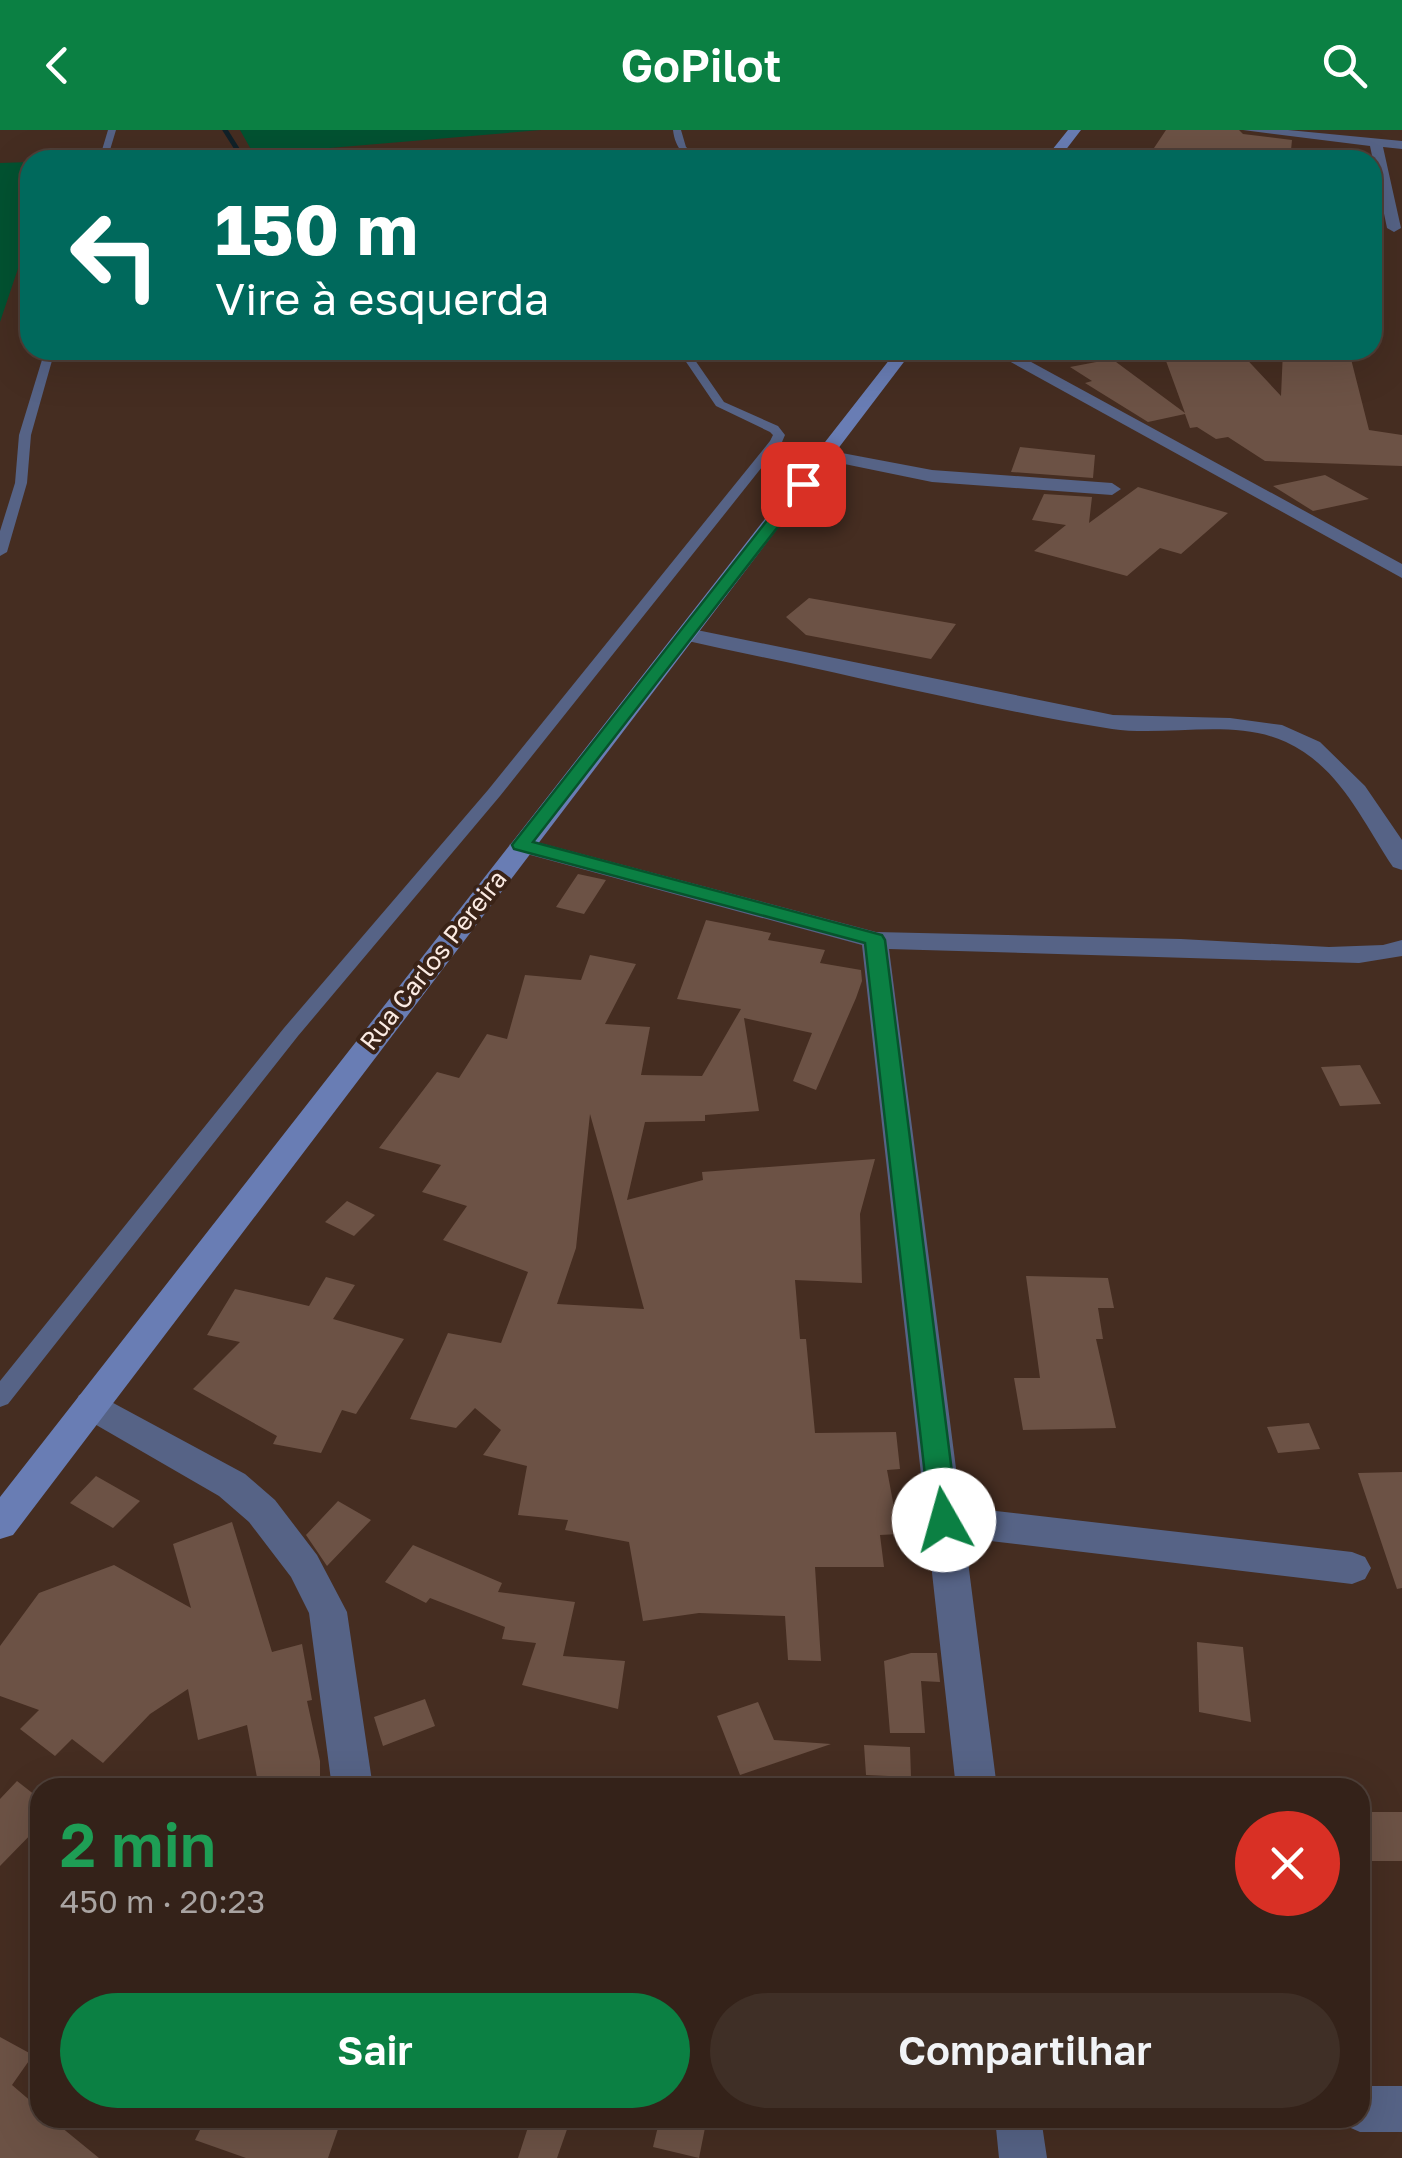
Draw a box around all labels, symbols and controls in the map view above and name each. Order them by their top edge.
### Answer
icon: back [30,38,85,93]
text: GoPilot [620,38,782,92]
icon: search [1317,38,1372,93]
text: 150 m [215,186,418,270]
icon: left [50,190,180,320]
text: Vire à esquerda [215,271,550,325]
pin [761,442,846,527]
icon: arrive [776,457,831,512]
street label: Rua Carlos Pereira [353,863,513,1056]
position arrow [892,1468,996,1572]
text: 2 min [60,1808,216,1880]
button: close [1235,1811,1340,1916]
text: 450 m · 20:23 [60,1882,265,1920]
button: Sair [60,1993,690,2108]
button: Compartilhar [710,1993,1340,2108]

